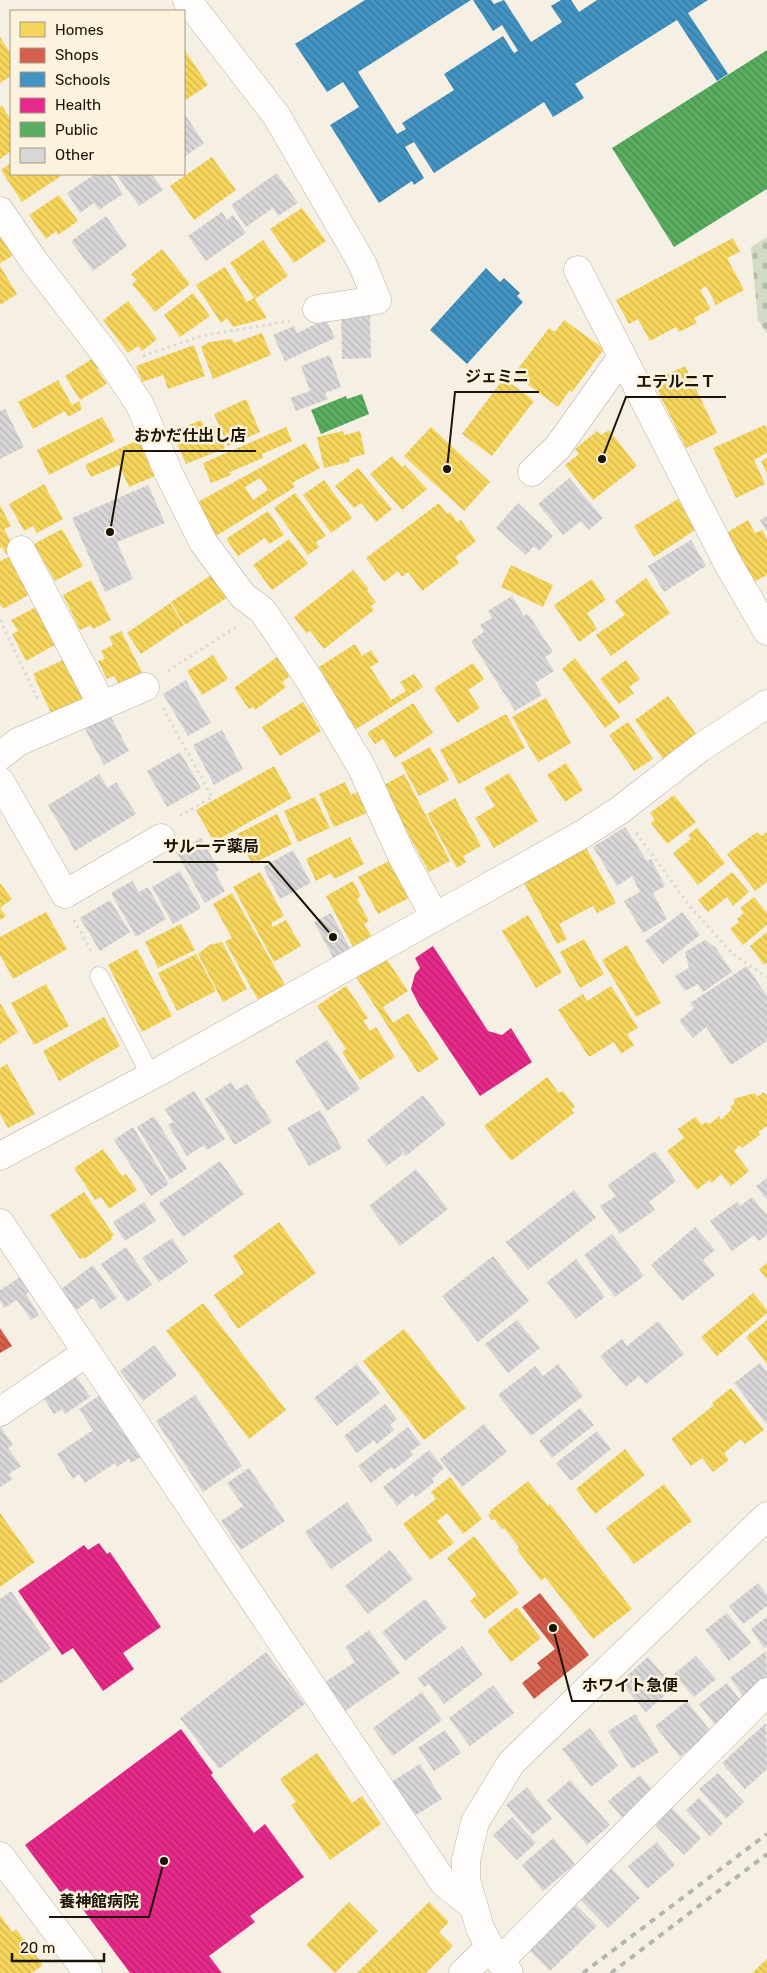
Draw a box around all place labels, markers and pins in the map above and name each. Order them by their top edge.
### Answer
callout: ジェミニ [455,361,539,392]
callout: エテルニＴ [626,366,726,397]
callout: おかだ仕出し店 [124,420,256,451]
callout: サルーテ薬局 [153,831,269,862]
callout: ホワイト急便 [572,1670,688,1701]
callout: 養神館病院 [49,1886,149,1917]

